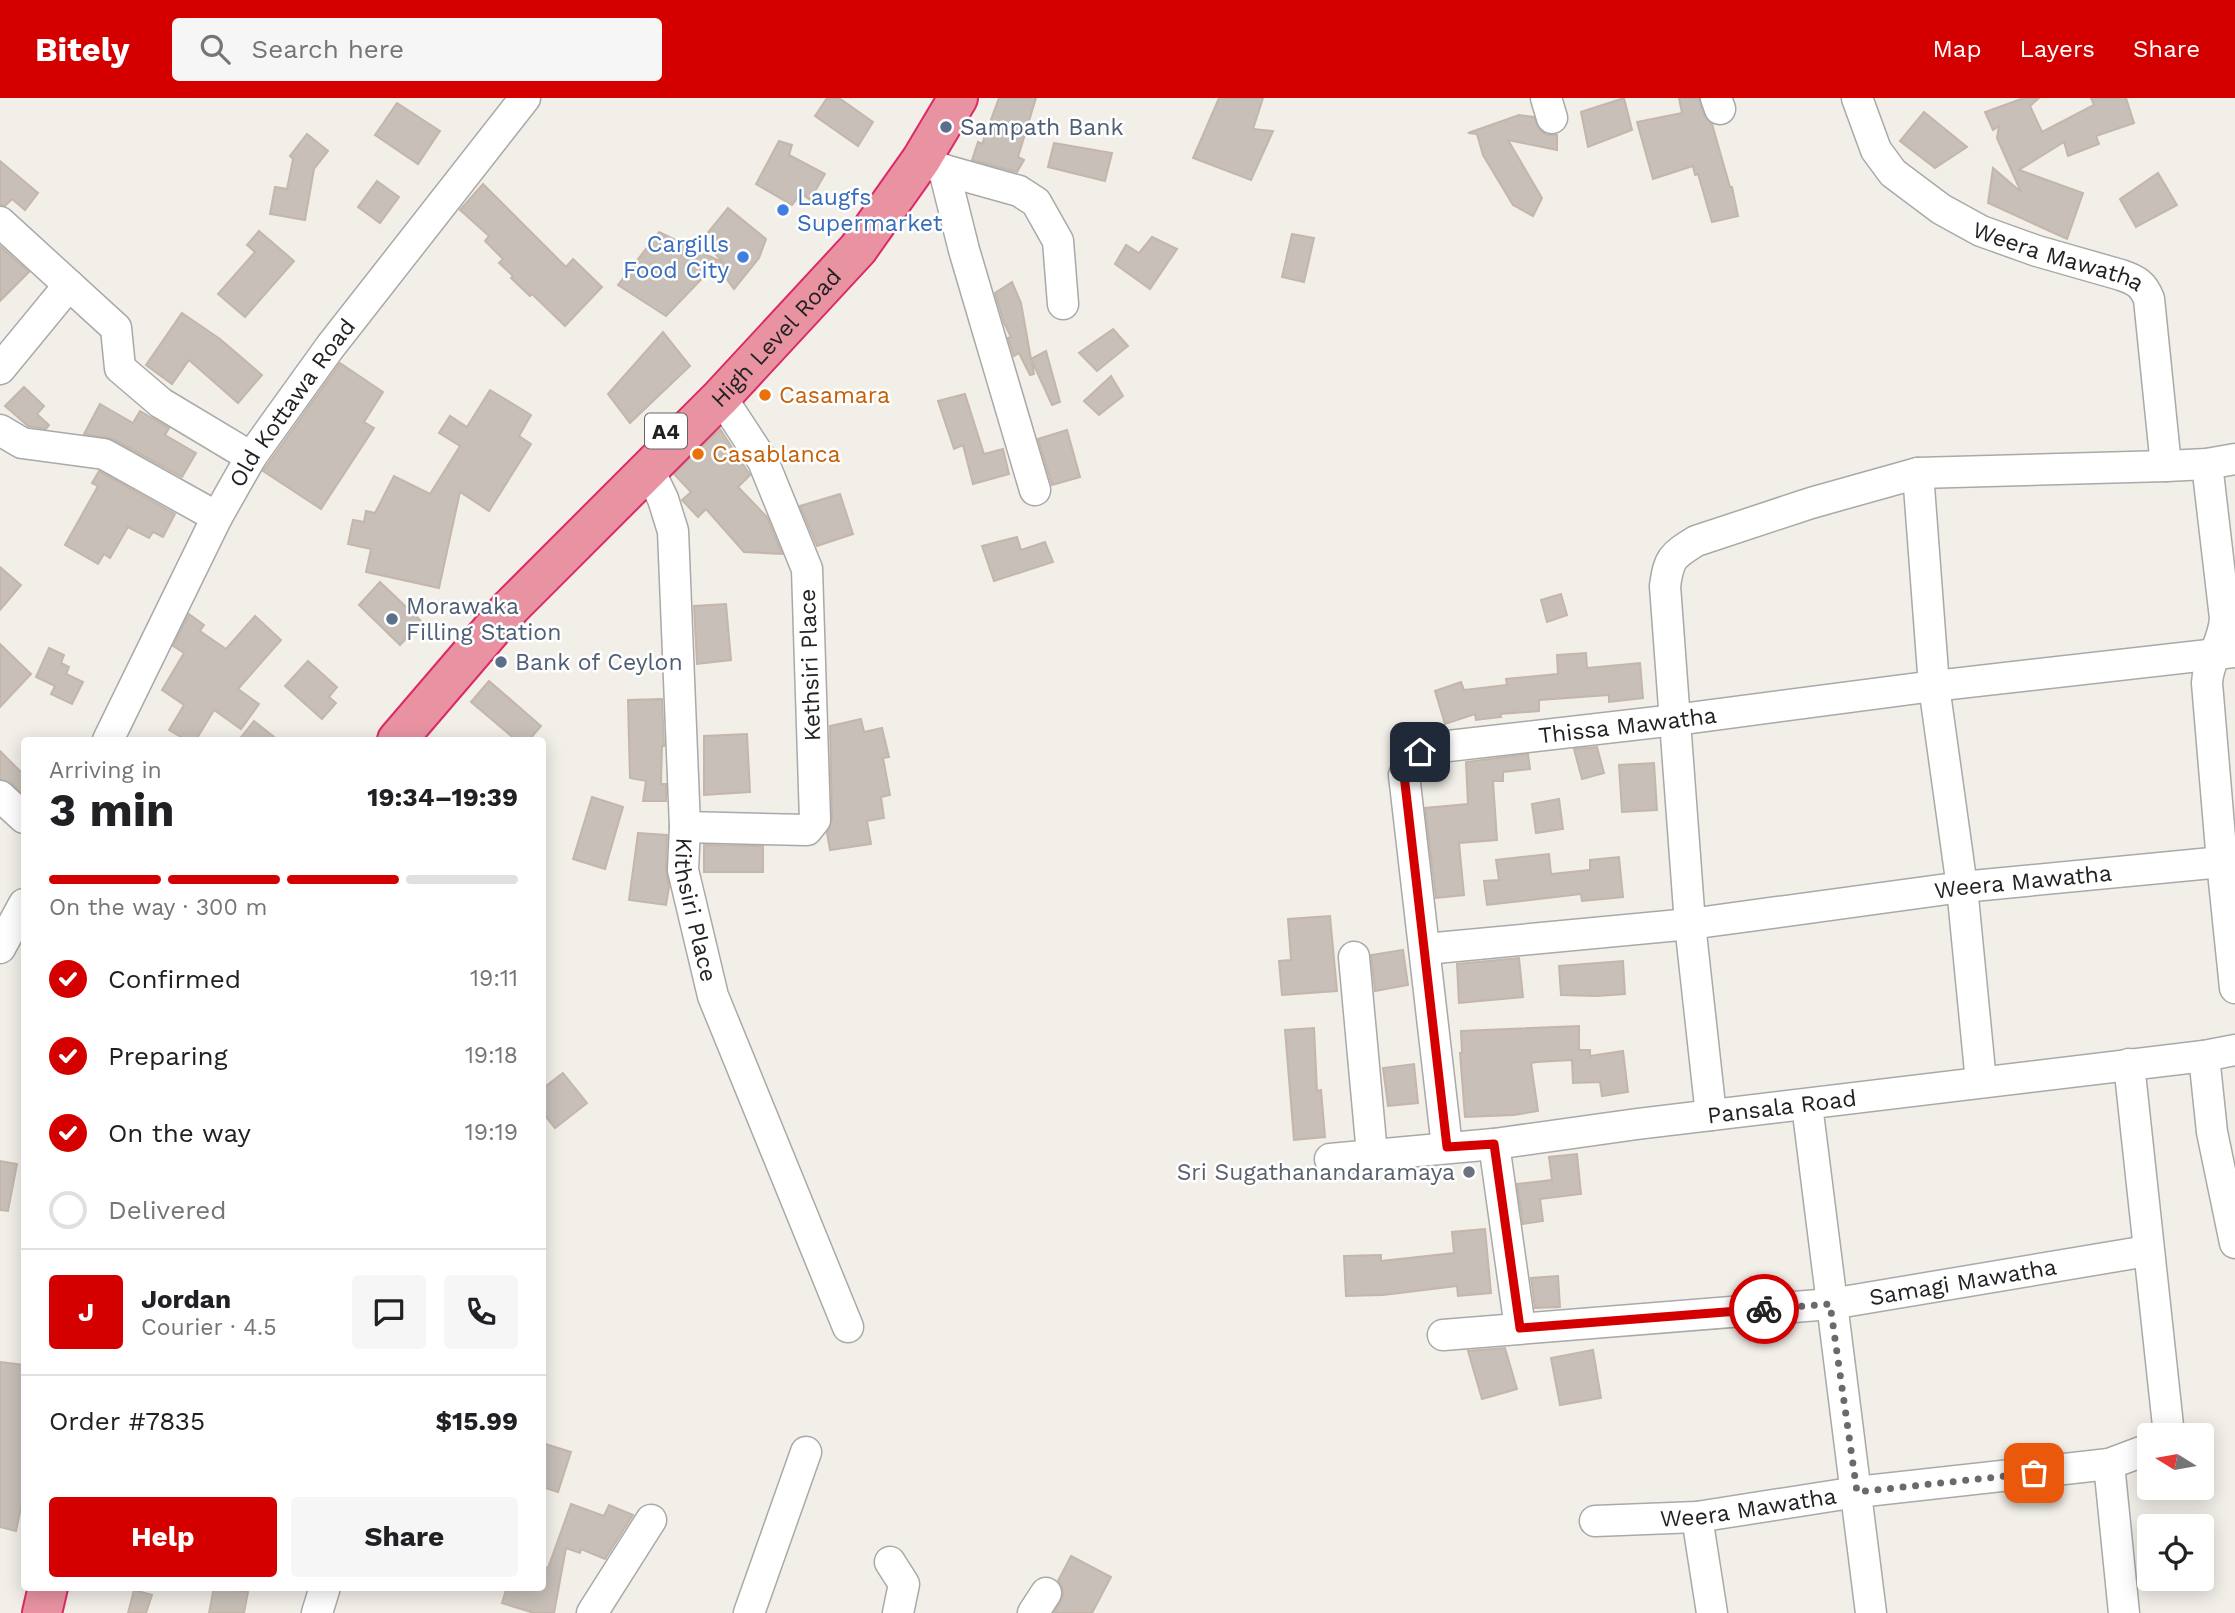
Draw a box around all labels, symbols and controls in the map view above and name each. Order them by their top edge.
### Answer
search box [172,18,662,81]
text: Bitely [35,30,130,69]
icon: search [196,30,234,68]
text: Search here [252,34,404,64]
text: Map [1933,35,1981,63]
text: Layers [2019,35,2095,63]
text: Share [2133,35,2200,63]
place label: Sampath Bank [960,114,1123,141]
marker: Sampath Bank [938,119,954,135]
place label: Laugfs Supermarket [797,184,943,237]
marker: Laugfs Supermarket [775,202,791,218]
street label: Weera Mawatha [1969,216,2150,297]
place label: Cargills Food City [623,231,729,284]
marker: Cargills Food City [735,249,751,265]
street label: High Level Road [705,263,847,413]
street label: Old Kottawa Road [223,313,361,492]
place label: Casamara [779,382,890,409]
marker: Casamara [757,387,773,403]
road number: A4 [645,414,687,448]
place label: Casablanca [712,441,841,468]
marker: Casablanca [690,446,706,462]
street label: Kethsiri Place [794,588,826,742]
place label: Morawaka Filling Station [406,593,561,646]
marker: Morawaka Filling Station [384,611,400,627]
place label: Bank of Ceylon [515,649,683,676]
marker: Bank of Ceylon [493,654,509,670]
street label: Thissa Mawatha [1537,701,1718,749]
pin [1390,722,1450,782]
icon: home [1401,733,1439,771]
text: Arriving in [49,757,162,784]
text: 19:34–19:39 [367,782,518,812]
text: 3 min [49,783,175,837]
street label: Kithsiri Place [669,837,723,984]
street label: Weera Mawatha [1933,859,2113,904]
text: On the way · 300 m [49,894,267,921]
icon: check [49,960,87,998]
text: Confirmed [108,964,241,994]
text: 19:11 [470,965,518,992]
icon: check [49,1037,87,1075]
text: Preparing [108,1041,228,1071]
text: 19:18 [465,1042,518,1069]
street label: Pansala Road [1706,1084,1858,1129]
icon: check [49,1114,87,1152]
text: On the way [108,1118,251,1148]
text: 19:19 [465,1119,518,1146]
place label: Sri Sugathanandaramaya [1177,1159,1455,1186]
marker: Sri Sugathanandaramaya [1461,1164,1477,1180]
text: Delivered [108,1195,227,1225]
street label: Samagi Mawatha [1867,1253,2059,1311]
courier [1729,1274,1799,1344]
button: chat [352,1275,426,1349]
button: phone [444,1275,518,1349]
text: Jordan [141,1284,231,1314]
icon: bike [1745,1290,1783,1328]
text: J [78,1297,94,1327]
text: Courier · 4.5 [141,1314,277,1341]
text: Order #7835 [49,1406,205,1436]
text: $15.99 [435,1406,518,1436]
north arrow [2137,1423,2214,1500]
map controls [2137,1423,2214,1591]
pin [2004,1443,2064,1503]
icon: bag [2015,1454,2053,1492]
street label: Weera Mawatha [1659,1482,1838,1532]
button: Help [49,1497,277,1577]
button: Share [291,1497,518,1577]
button: locate [2137,1514,2214,1591]

